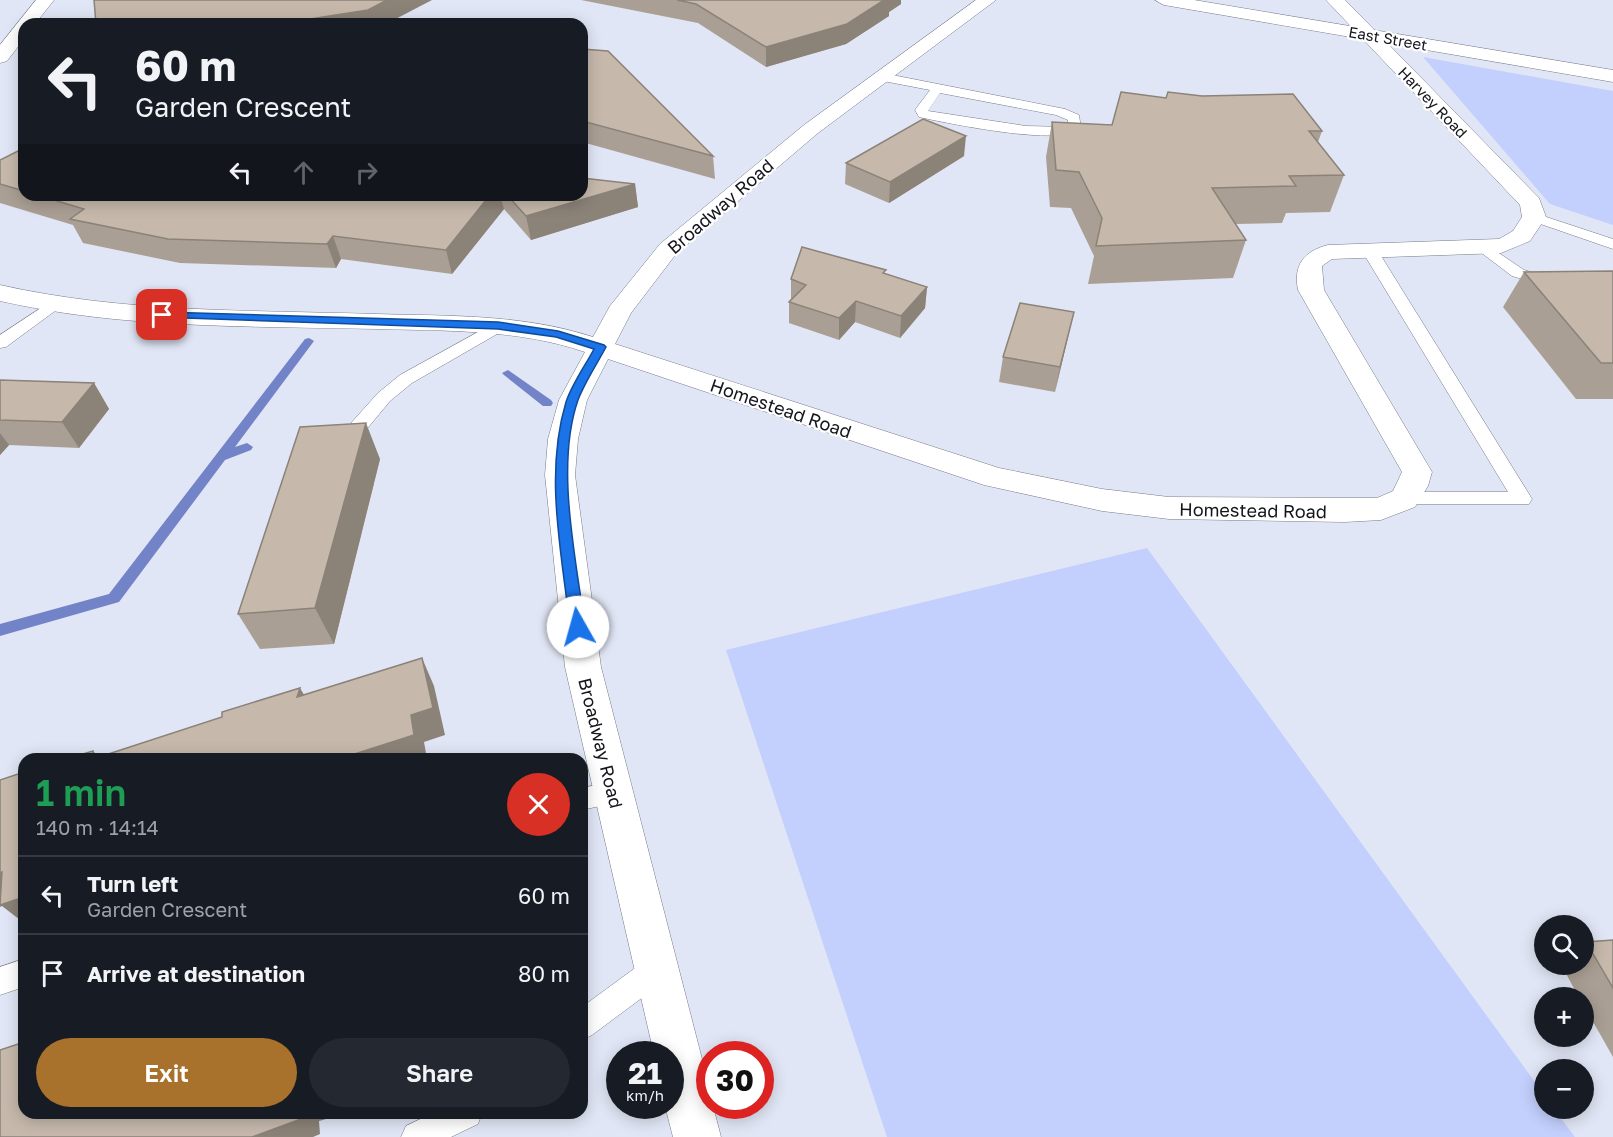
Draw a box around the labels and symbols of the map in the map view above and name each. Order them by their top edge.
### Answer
street label: East Street [1347,22,1429,54]
street label: Harvey Road [1395,63,1471,141]
street label: Broadway Road [662,154,778,258]
pin [136,289,187,340]
street label: Homestead Road [708,374,854,442]
street label: Homestead Road [1179,498,1327,522]
position arrow [546,595,610,659]
street label: Broadway Road [574,675,628,811]
speed limit sign: 30 [696,1041,774,1119]

